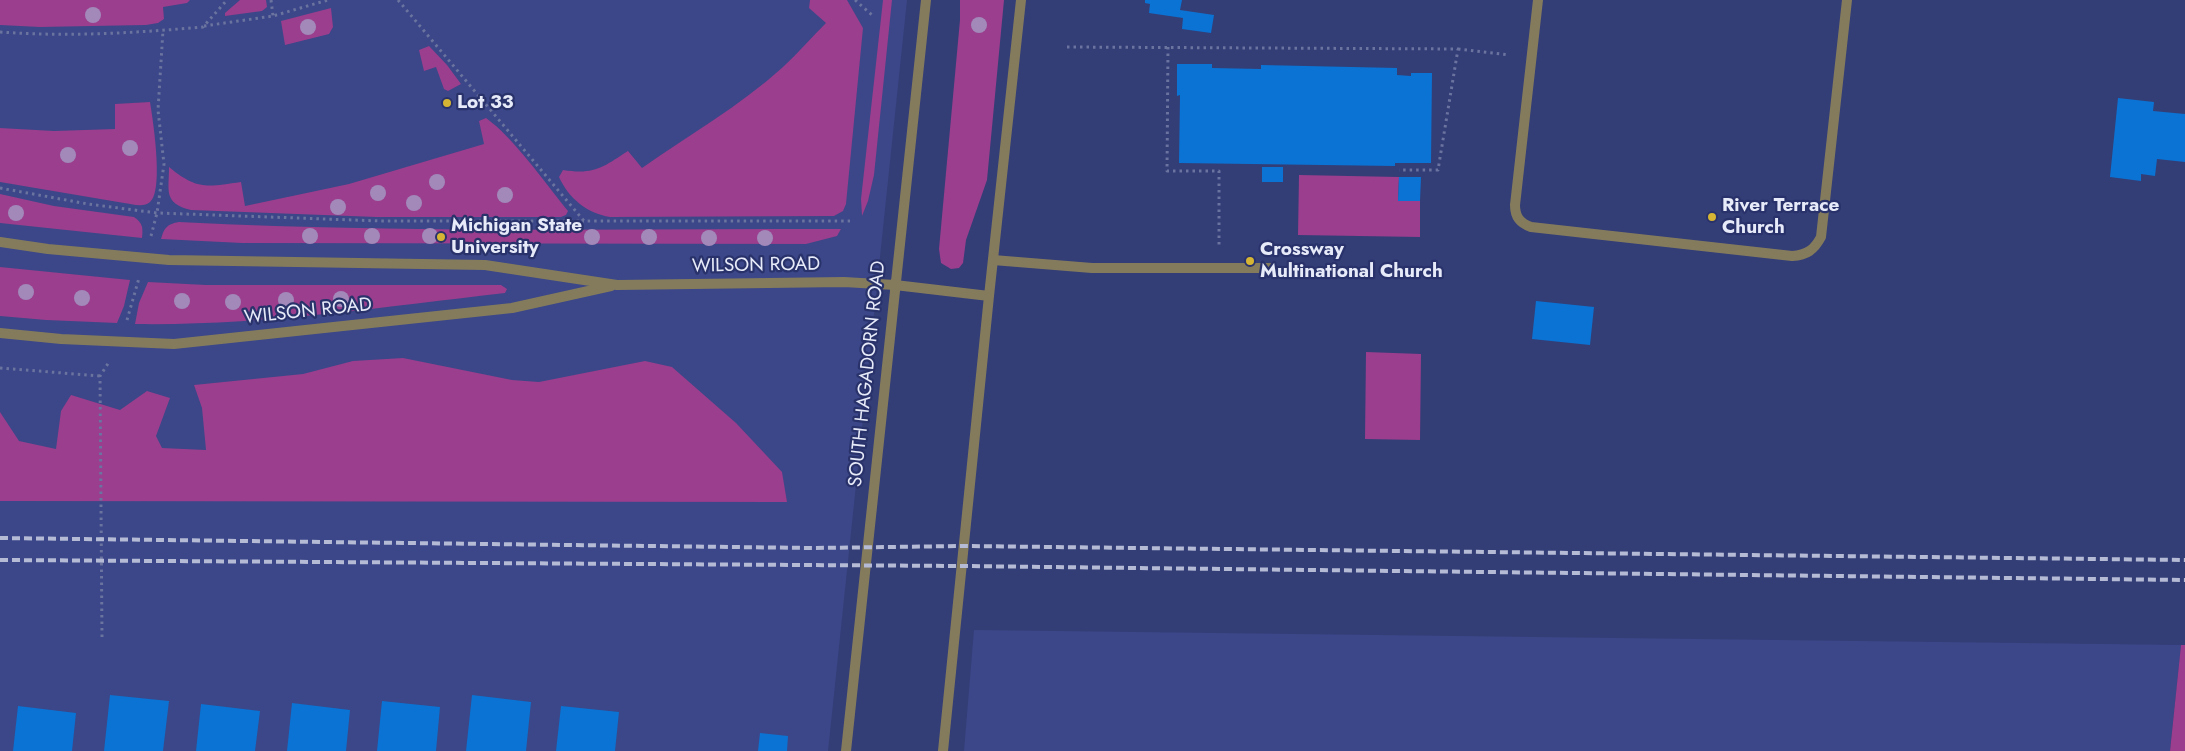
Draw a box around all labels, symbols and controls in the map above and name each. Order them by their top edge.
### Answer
place label: Lot 33 [457,92,514,114]
marker: Lot 33 [441,97,453,109]
place label: River Terrace Church [1722,195,1839,239]
marker: River Terrace Church [1706,211,1718,223]
place label: Michigan State University [451,215,582,259]
marker: Michigan State University [435,231,447,243]
place label: Crossway Multinational Church [1260,239,1443,283]
street label: WILSON ROAD [692,253,820,279]
marker: Crossway Multinational Church [1244,255,1256,267]
street label: SOUTH HAGADORN ROAD [845,260,891,488]
street label: WILSON ROAD [243,294,373,330]

